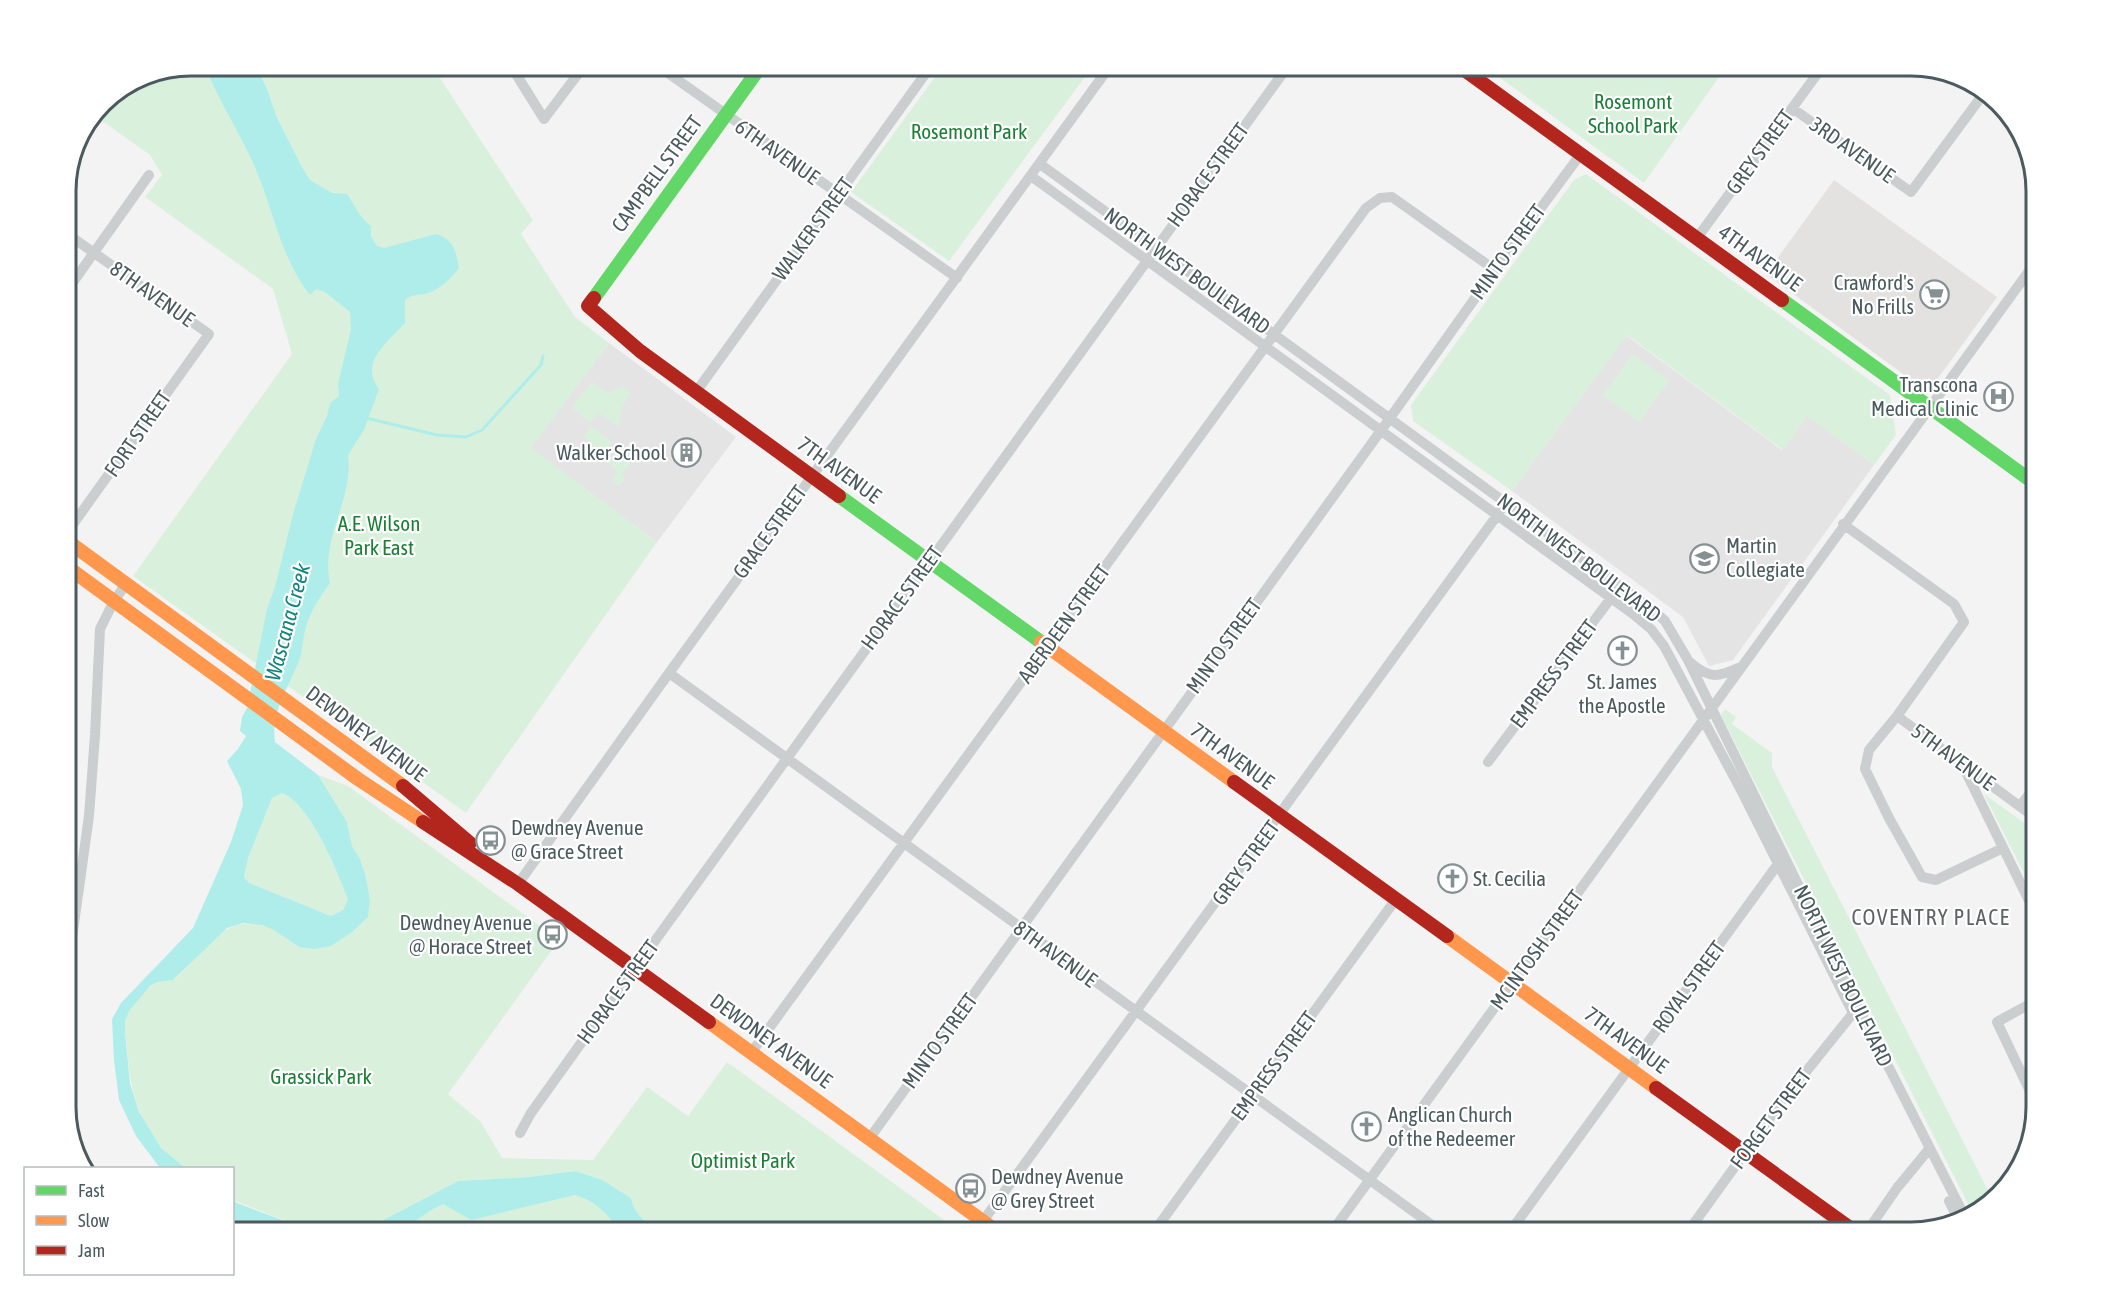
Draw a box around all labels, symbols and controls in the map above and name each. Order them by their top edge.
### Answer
park label: Rosemont School Park [1588,89,1678,137]
street label: GREY STREET [1721,105,1798,198]
street label: CAMPBELL STREET [606,111,706,236]
street label: 3RD AVENUE [1806,111,1900,187]
street label: 6TH AVENUE [731,114,824,189]
street label: HORACE STREET [1162,118,1253,231]
park label: Rosemont Park [911,119,1027,143]
street label: WALKER STREET [767,172,858,285]
street label: MINTO STREET [1465,199,1550,304]
street label: NORTH WEST BOULEVARD [1100,202,1275,338]
street label: 4TH AVENUE [1714,219,1807,295]
street label: 8TH AVENUE [106,256,199,331]
place label: Crawford's No Frills [1834,270,1914,318]
supermarket icon: Crawford's No Frills [1919,279,1951,311]
place label: Transcona Medical Clinic [1871,372,1978,420]
hospital icon: Transcona Medical Clinic [1983,381,2015,413]
street label: FORT STREET [99,386,175,481]
street label: 7TH AVENUE [793,431,886,507]
building icon: Walker School [671,437,703,469]
place label: Walker School [557,440,666,464]
street label: GRACE STREET [727,480,811,582]
street label: NORTH WEST BOULEVARD [1493,488,1666,627]
park label: A.E. Wilson Park East [338,511,420,559]
place label: Martin Collegiate [1726,533,1805,581]
street label: HORACE STREET [856,541,947,654]
school or university icon: Martin Collegiate [1689,542,1721,574]
water label: Wascana Creek [259,560,315,684]
street label: ABERDEEN STREET [1012,560,1114,687]
street label: MINTO STREET [1181,593,1266,698]
street label: EMPRESS STREET [1505,615,1602,732]
church icon: St. James the Apostle [1606,635,1638,667]
place label: St. James the Apostle [1578,669,1666,717]
street label: DEWDNEY AVENUE [302,680,431,786]
street label: 7TH AVENUE [1186,717,1279,793]
street label: 5TH AVENUE [1907,718,2000,794]
place label: Dewdney Avenue @ Grace Street [511,815,644,863]
street label: GREY STREET [1207,816,1284,909]
bus stop icon: Dewdney Avenue @ Grace Street [474,824,506,856]
church icon: St. Cecilia [1436,863,1468,895]
place label: St. Cecilia [1473,866,1546,890]
street label: NORTH WEST BOULEVARD [1790,881,1898,1070]
street label: MCINTOSH STREET [1485,885,1588,1014]
district label: COVENTRY PLACE [1852,904,2010,930]
place label: Dewdney Avenue @ Horace Street [399,910,532,958]
street label: 8TH AVENUE [1009,915,1102,991]
bus stop icon: Dewdney Avenue @ Horace Street [537,919,569,951]
street label: HORACE STREET [572,935,663,1048]
street label: ROYAL STREET [1647,936,1729,1037]
street label: DEWDNEY AVENUE [706,988,837,1092]
street label: MINTO STREET [897,988,982,1093]
street label: 7TH AVENUE [1580,1001,1673,1077]
street label: EMPRESS STREET [1226,1006,1321,1125]
park label: Grassick Park [270,1064,372,1088]
street label: FORGET STREET [1725,1064,1816,1173]
place label: Anglican Church of the Redeemer [1388,1102,1516,1150]
church icon: Anglican Church of the Redeemer [1351,1111,1383,1143]
park label: Optimist Park [691,1148,795,1172]
place label: Dewdney Avenue @ Grey Street [991,1164,1124,1212]
legend [24,1167,234,1275]
bus stop icon: Dewdney Avenue @ Grey Street [954,1173,986,1205]
text: Fast [78,1180,105,1201]
text: Slow [78,1210,109,1231]
text: Jam [78,1240,105,1261]

